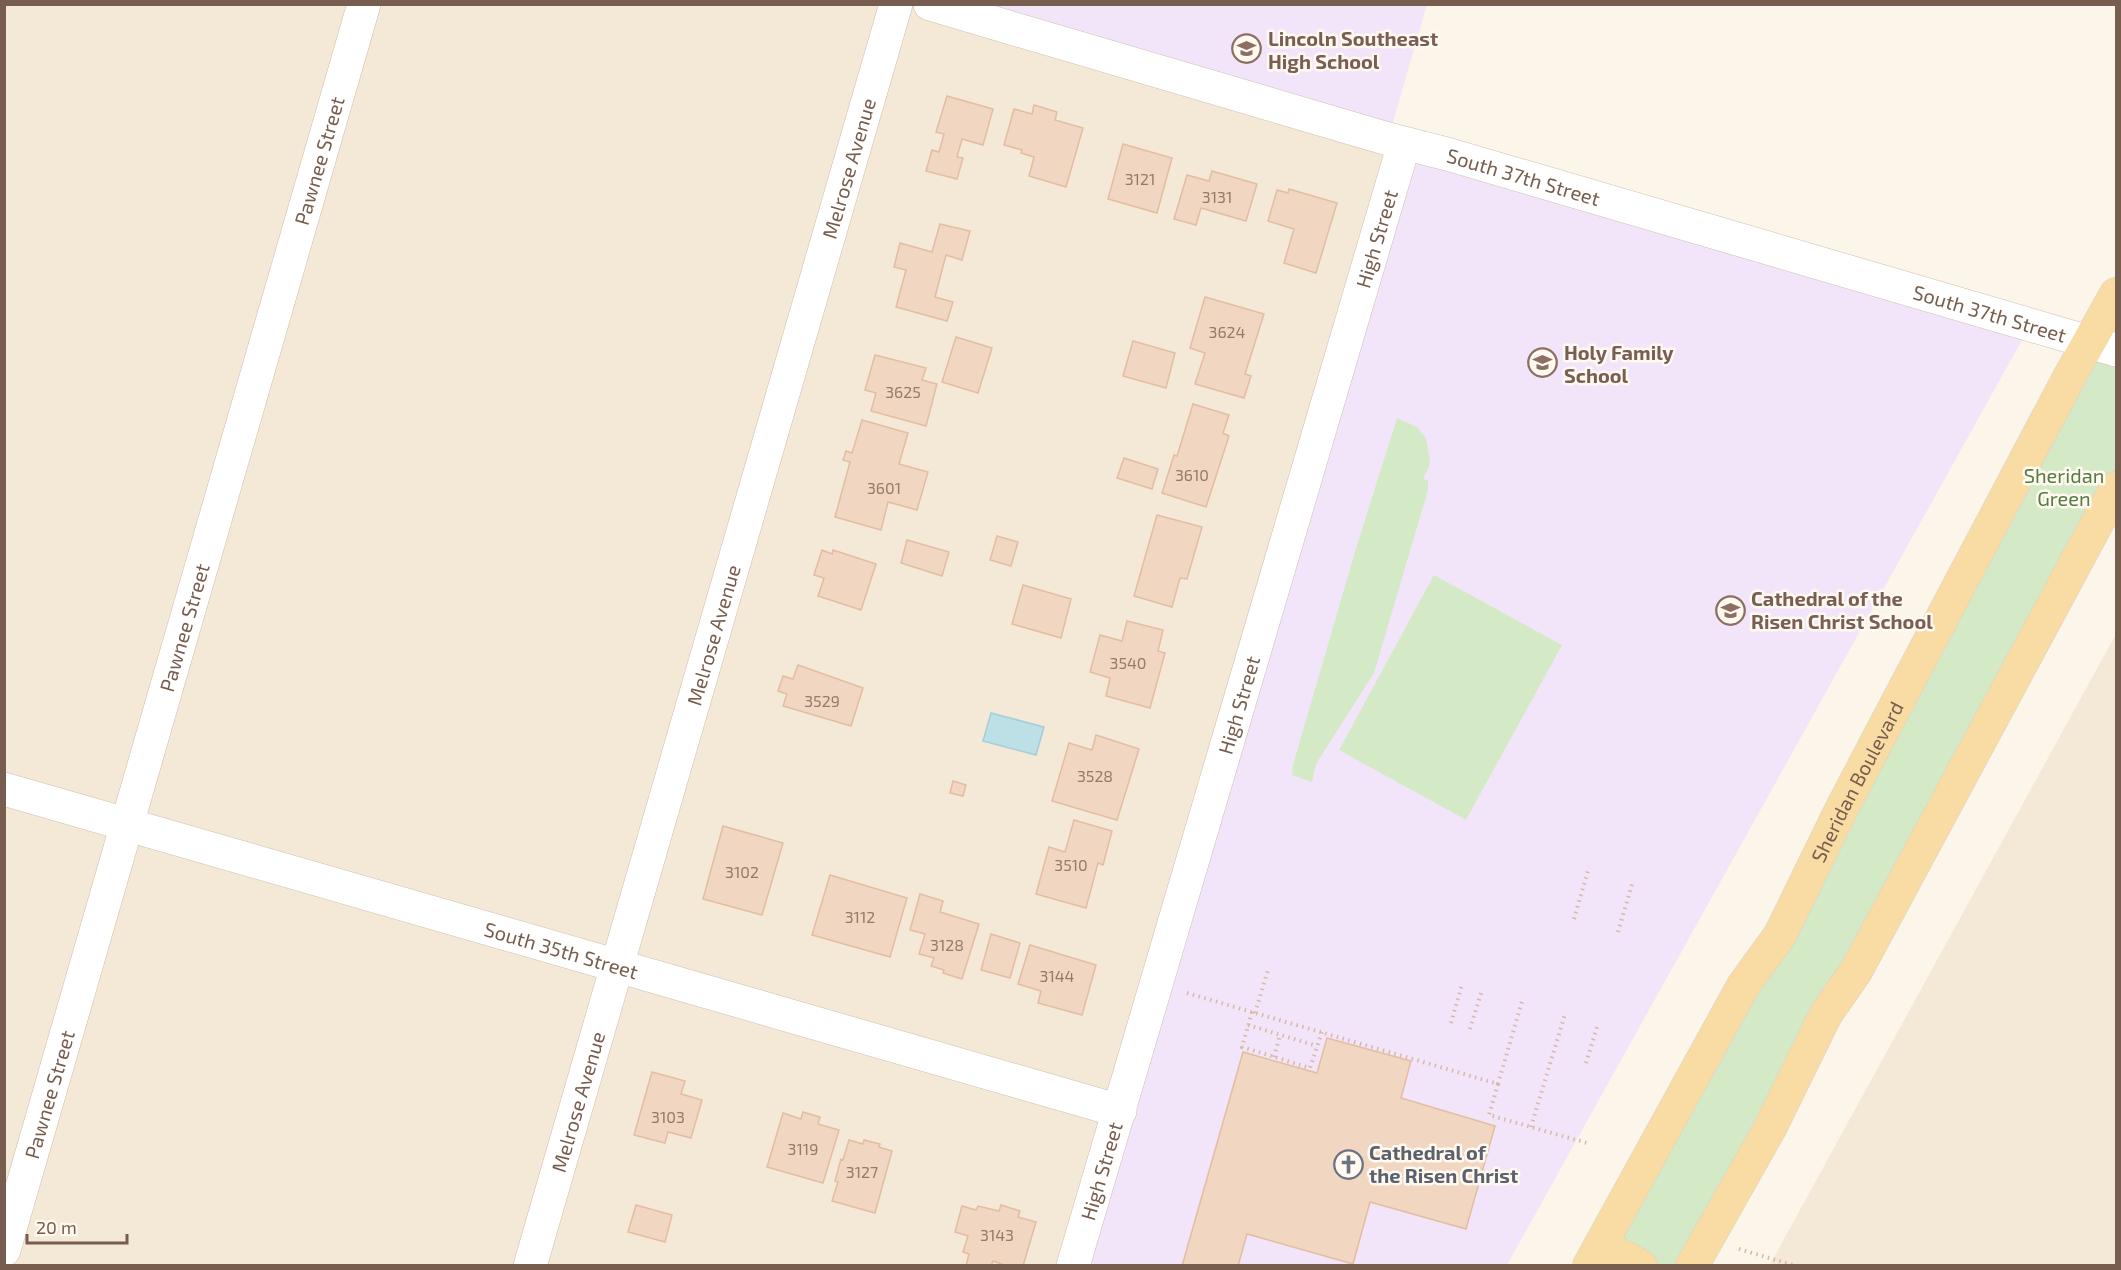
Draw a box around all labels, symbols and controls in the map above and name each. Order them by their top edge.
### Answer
place label: Lincoln Southeast High School [1268,26,1438,73]
school or university icon: Lincoln Southeast High School [1231,33,1263,65]
street label: Pawnee Street [289,93,349,228]
street label: Melrose Avenue [817,95,880,241]
street label: South 37th Street [1444,143,1603,210]
house number: 3121 [1125,169,1155,188]
street label: High Street [1350,186,1402,291]
house number: 3131 [1202,187,1232,206]
street label: South 37th Street [1910,279,2070,347]
house number: 3624 [1209,322,1246,341]
place label: Holy Family School [1564,340,1674,387]
school or university icon: Holy Family School [1527,347,1559,379]
house number: 3625 [885,382,921,401]
park label: Sheridan Green [2024,463,2104,510]
house number: 3610 [1175,465,1209,484]
house number: 3601 [867,478,901,497]
street label: Pawnee Street [154,560,214,694]
street label: Melrose Avenue [681,562,745,708]
place label: Cathedral of the Risen Christ School [1751,586,1933,633]
school or university icon: Cathedral of the Risen Christ School [1714,594,1746,626]
house number: 3540 [1110,653,1146,672]
street label: High Street [1213,653,1264,757]
house number: 3529 [804,691,840,710]
street label: Sheridan Boulevard [1805,697,1908,866]
house number: 3528 [1077,766,1113,785]
house number: 3510 [1054,855,1088,874]
house number: 3102 [725,862,759,881]
house number: 3112 [845,907,875,926]
street label: South 35th Street [482,916,641,983]
house number: 3128 [930,935,964,954]
house number: 3144 [1040,966,1075,985]
street label: Pawnee Street [19,1027,79,1161]
street label: Melrose Avenue [546,1029,609,1175]
house number: 3103 [651,1107,685,1126]
street label: High Street [1075,1119,1127,1223]
house number: 3119 [788,1139,818,1158]
place label: Cathedral of the Risen Christ [1369,1140,1518,1187]
church icon: Cathedral of the Risen Christ [1332,1148,1364,1180]
house number: 3127 [846,1162,878,1181]
scale bar [27,1207,128,1245]
text: 20 m [36,1216,77,1238]
house number: 3143 [980,1225,1014,1244]

